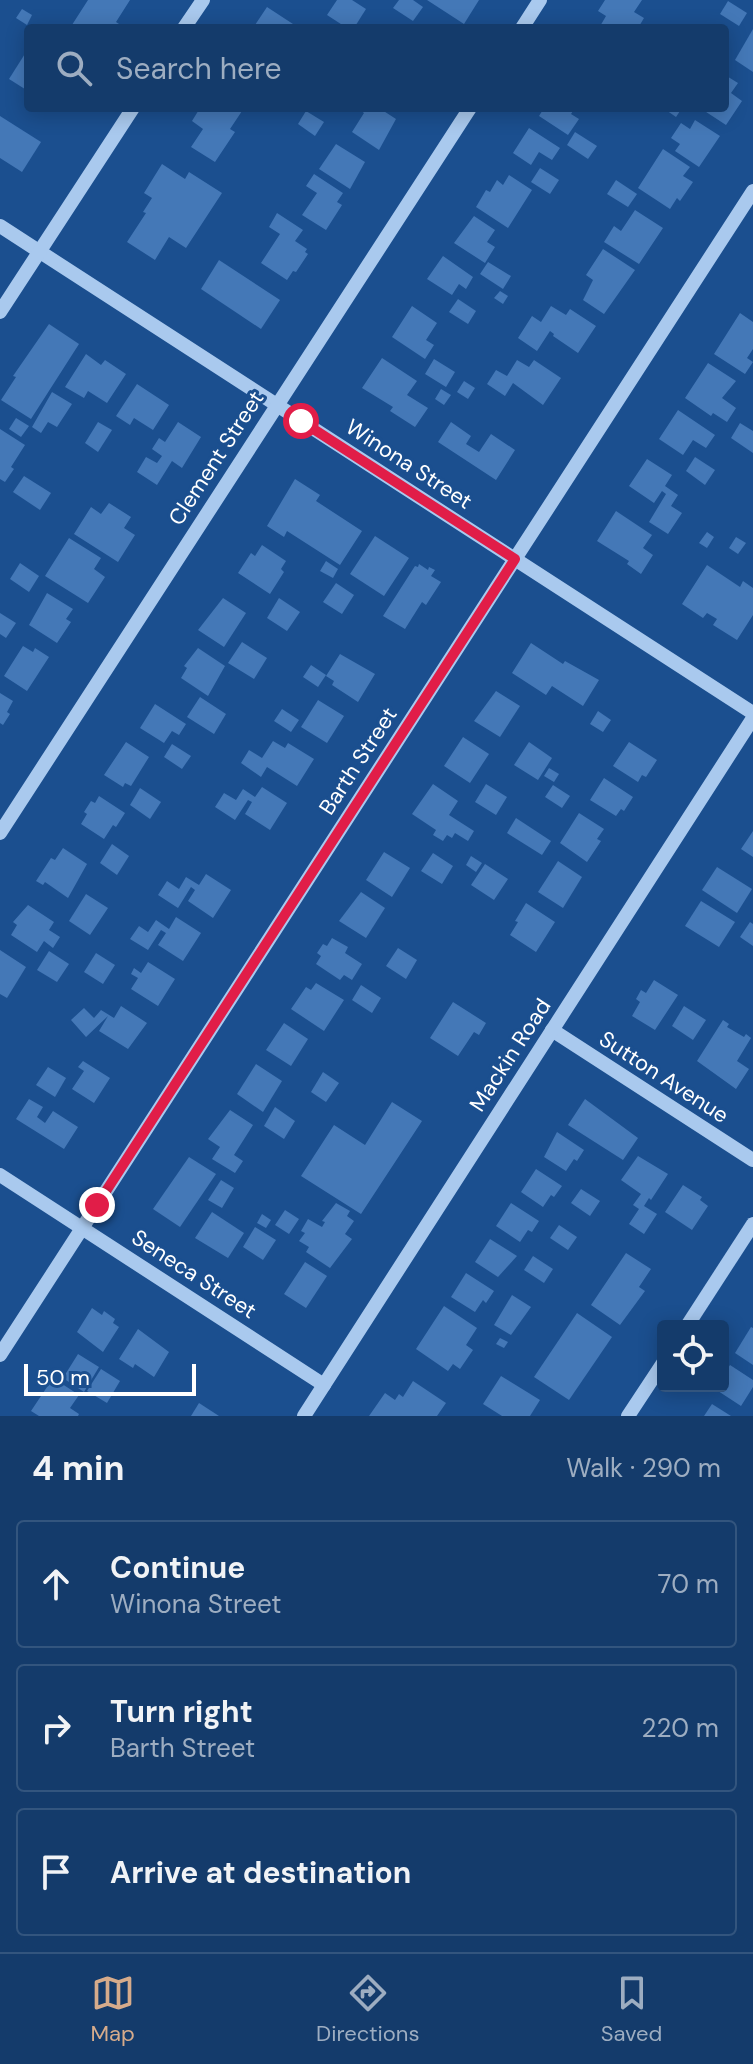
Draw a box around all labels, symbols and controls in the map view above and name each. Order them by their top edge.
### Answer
search box [24,24,729,112]
icon: search [52,46,96,90]
text: Search here [116,49,282,88]
street label: Clement Street [162,385,270,531]
route start [283,403,319,439]
street label: Winona Street [340,412,478,516]
street label: Barth Street [312,702,404,820]
street label: Mackin Road [463,993,557,1117]
street label: Sutton Avenue [594,1024,734,1130]
route end [79,1187,115,1223]
street label: Seneca Street [126,1223,262,1325]
map controls [657,1320,729,1392]
button: locate [657,1320,729,1392]
scale bar [24,1360,196,1396]
text: 50 m [36,1363,90,1392]
text: 4 min [32,1446,124,1491]
text: Walk · 290 m [566,1451,721,1485]
text: Continue [110,1548,245,1587]
icon: ahead [34,1562,78,1606]
text: 70 m [658,1567,719,1601]
text: Winona Street [110,1587,281,1621]
text: Turn right [110,1692,253,1731]
icon: right [34,1706,78,1750]
text: 220 m [641,1711,719,1745]
text: Barth Street [110,1731,255,1765]
icon: arrive [34,1850,78,1894]
text: Arrive at destination [110,1853,411,1892]
tab: Map [91,1971,135,2048]
tab: Directions [316,1971,420,2048]
tab: Saved [601,1971,662,2048]

